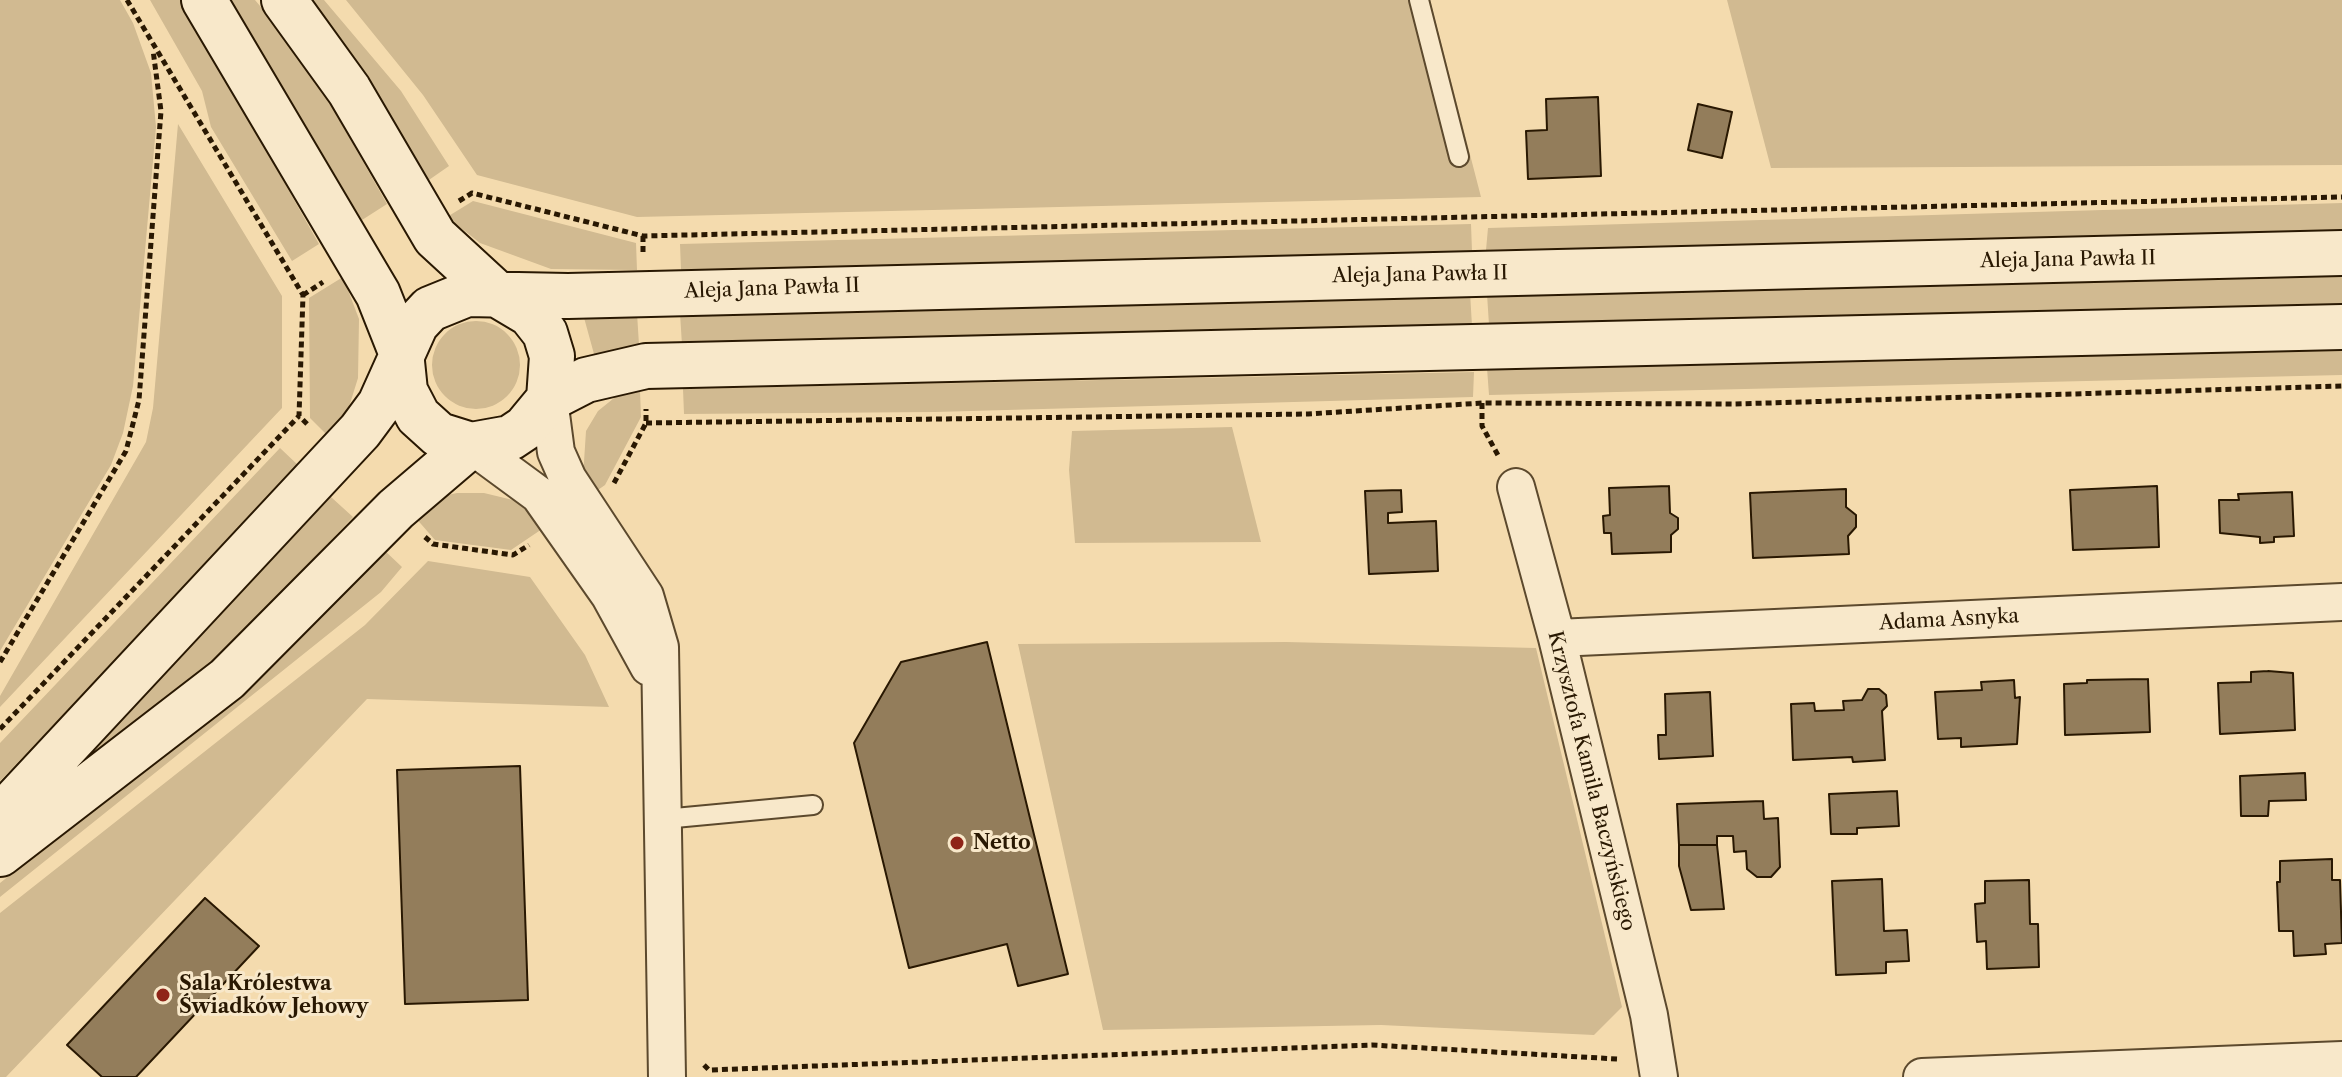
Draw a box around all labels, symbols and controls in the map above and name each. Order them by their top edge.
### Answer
street label: Aleja Jana Pawła II [1980,246,2156,274]
street label: Aleja Jana Pawła II [1332,261,1508,289]
street label: Aleja Jana Pawła II [684,274,860,304]
street label: Adama Asnyka [1878,604,2020,636]
street label: Krzysztofa Kamila Baczyńskiego [1542,629,1640,933]
place label: Netto [973,831,1031,855]
marker: Netto [948,834,966,852]
place label: Sala Królestwa Świadków Jehowy [179,972,368,1019]
marker: Sala Królestwa Świadków Jehowy [154,986,172,1004]

